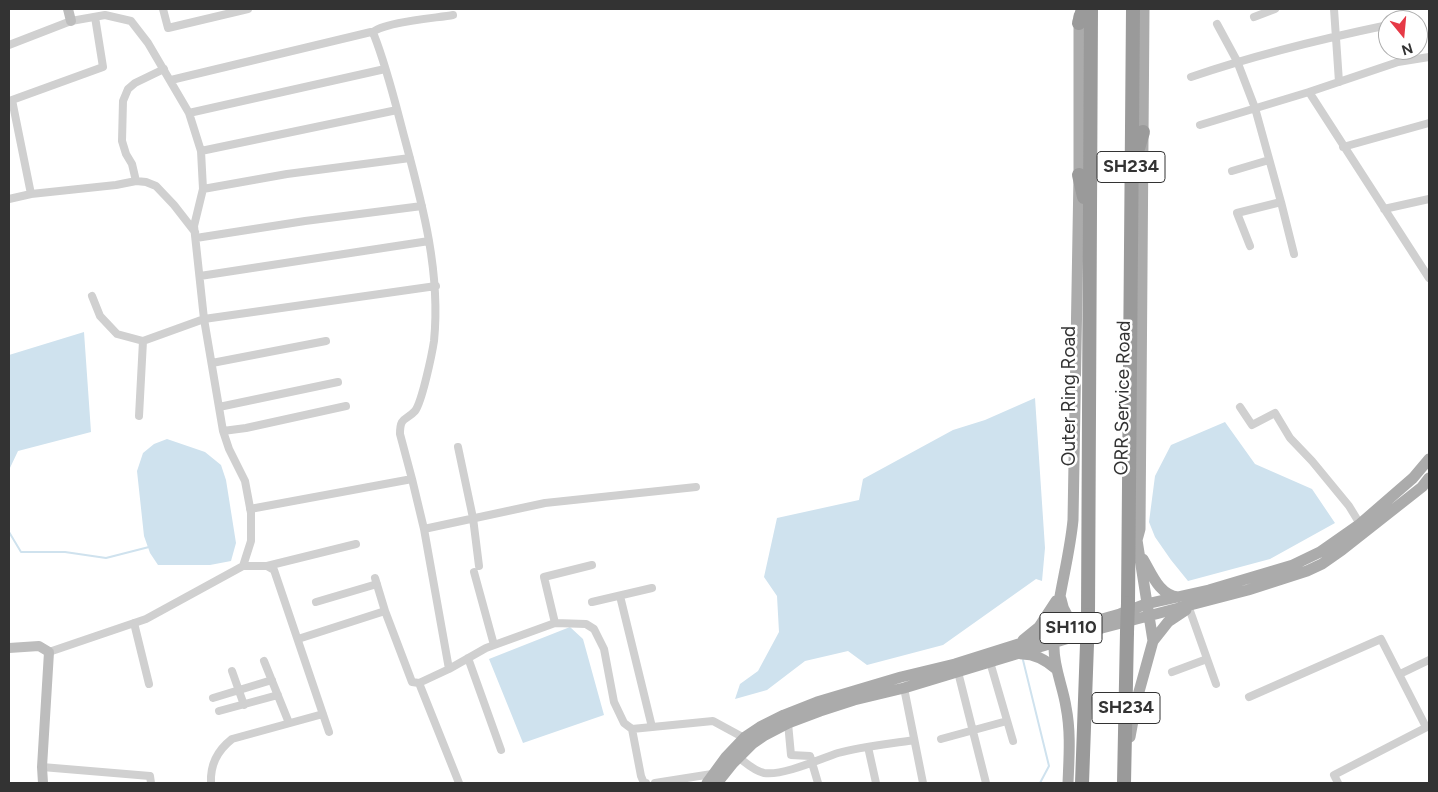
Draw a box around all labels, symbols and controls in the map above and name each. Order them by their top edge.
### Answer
north arrow [1378,10,1428,60]
text: N [1400,39,1415,59]
road number: SH234 [1097,152,1165,182]
street label: ORR Service Road [1110,320,1136,476]
street label: Outer Ring Road [1058,326,1080,466]
road number: SH110 [1040,612,1102,644]
road number: SH234 [1092,692,1160,724]

